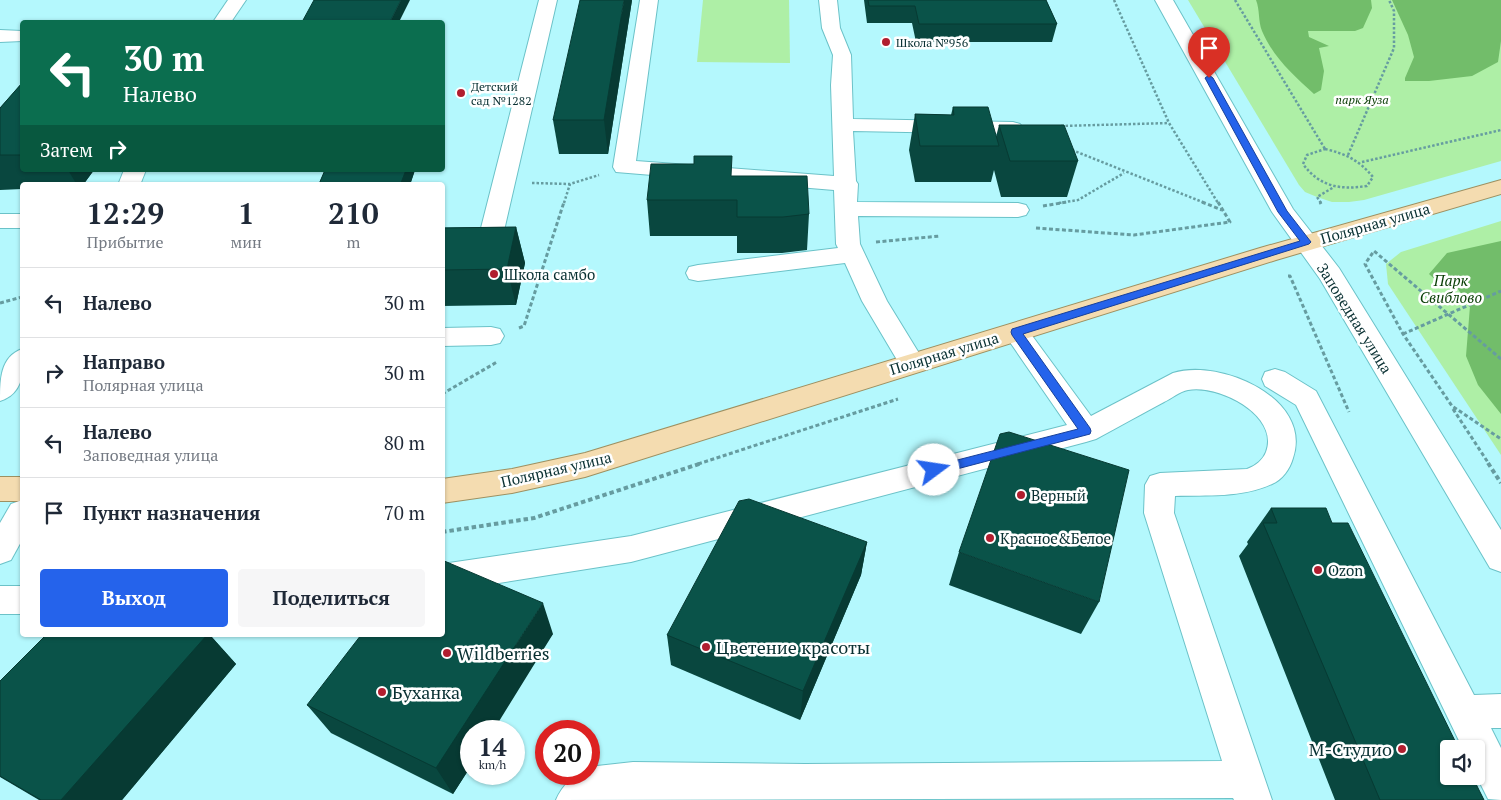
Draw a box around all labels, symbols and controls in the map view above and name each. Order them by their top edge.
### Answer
pin [1188,27,1230,78]
icon: arrive [1195,34,1223,62]
text: 30 m [123,35,204,81]
place label: Школа №956 [896,35,969,50]
marker: Школа №956 [880,36,892,48]
icon: left [40,40,105,105]
text: Налево [123,79,197,108]
place label: Детский сад №1282 [471,79,532,108]
marker: Детский сад №1282 [455,87,467,99]
park label: парк Яуза [1335,92,1389,107]
icon: right [103,135,131,163]
text: Затем [40,137,93,162]
text: 12:29 [86,193,164,233]
text: 1 [238,193,255,233]
text: 210 [328,193,379,233]
street label: Полярная улица [1318,198,1432,248]
text: Прибытие [87,231,164,253]
text: мин [230,231,262,253]
text: m [346,231,360,253]
street label: Заповедная улица [1313,259,1397,377]
place label: Школа самбо [504,264,595,284]
marker: Школа самбо [488,268,500,280]
park label: Парк Свиблово [1420,270,1483,307]
icon: left [40,289,68,317]
text: Налево [83,290,152,315]
text: 30 m [384,290,425,315]
street label: Полярная улица [887,327,1001,379]
text: Направо [83,349,165,374]
icon: right [40,359,68,387]
text: 30 m [384,360,425,385]
text: Полярная улица [83,374,204,396]
text: Налево [83,419,152,444]
icon: left [40,429,68,457]
text: 80 m [384,430,425,455]
position arrow [907,443,959,495]
text: Заповедная улица [83,444,218,466]
street label: Полярная улица [499,446,614,491]
place label: Верный [1031,485,1086,505]
marker: Верный [1015,489,1027,501]
icon: arrive [40,499,68,527]
text: Пункт назначения [83,500,260,525]
text: 70 m [384,500,425,525]
place label: Красное&Белое [1000,528,1111,548]
marker: Красное&Белое [984,532,996,544]
place label: Ozon [1328,560,1363,580]
marker: Ozon [1312,564,1324,576]
button: Выход [40,569,228,627]
button: Поделиться [238,569,425,627]
place label: Цветение красоты [716,635,870,659]
place label: Wildberries [457,641,550,665]
marker: Цветение красоты [700,641,712,653]
marker: Wildberries [441,647,453,659]
place label: Буханка [392,680,460,704]
marker: Буханка [376,686,388,698]
speed limit sign: 20 [535,720,600,785]
text: 14 [478,730,507,763]
place label: М-Студио [1309,737,1392,761]
map controls [1440,740,1485,785]
button: sound [1440,740,1485,785]
marker: М-Студио [1396,743,1408,755]
text: km/h [479,757,506,772]

